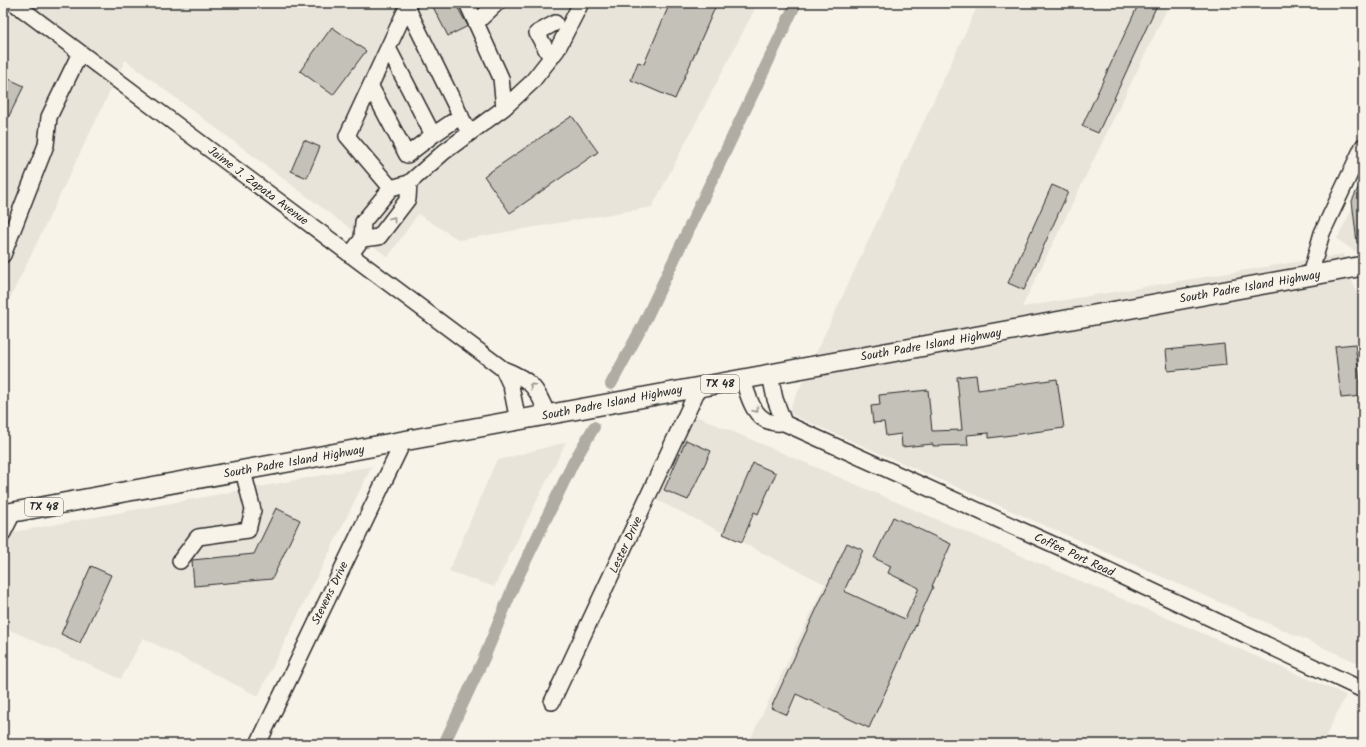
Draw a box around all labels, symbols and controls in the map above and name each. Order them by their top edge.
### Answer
street label: Jaime J. Zapata Avenue [204,142,313,231]
one-way arrow [388,217,395,224]
street label: South Padre Island Highway [1178,265,1322,309]
street label: South Padre Island Highway [859,323,1003,367]
road number: TX 48 [701,375,739,393]
street label: South Padre Island Highway [540,380,684,426]
one-way arrow [529,383,537,391]
one-way arrow [751,405,758,413]
street label: South Padre Island Highway [222,440,366,484]
road number: TX 48 [25,498,63,516]
street label: Lester Drive [605,513,648,577]
street label: Coffee Port Road [1031,528,1118,582]
street label: Stevens Drive [307,558,354,628]

